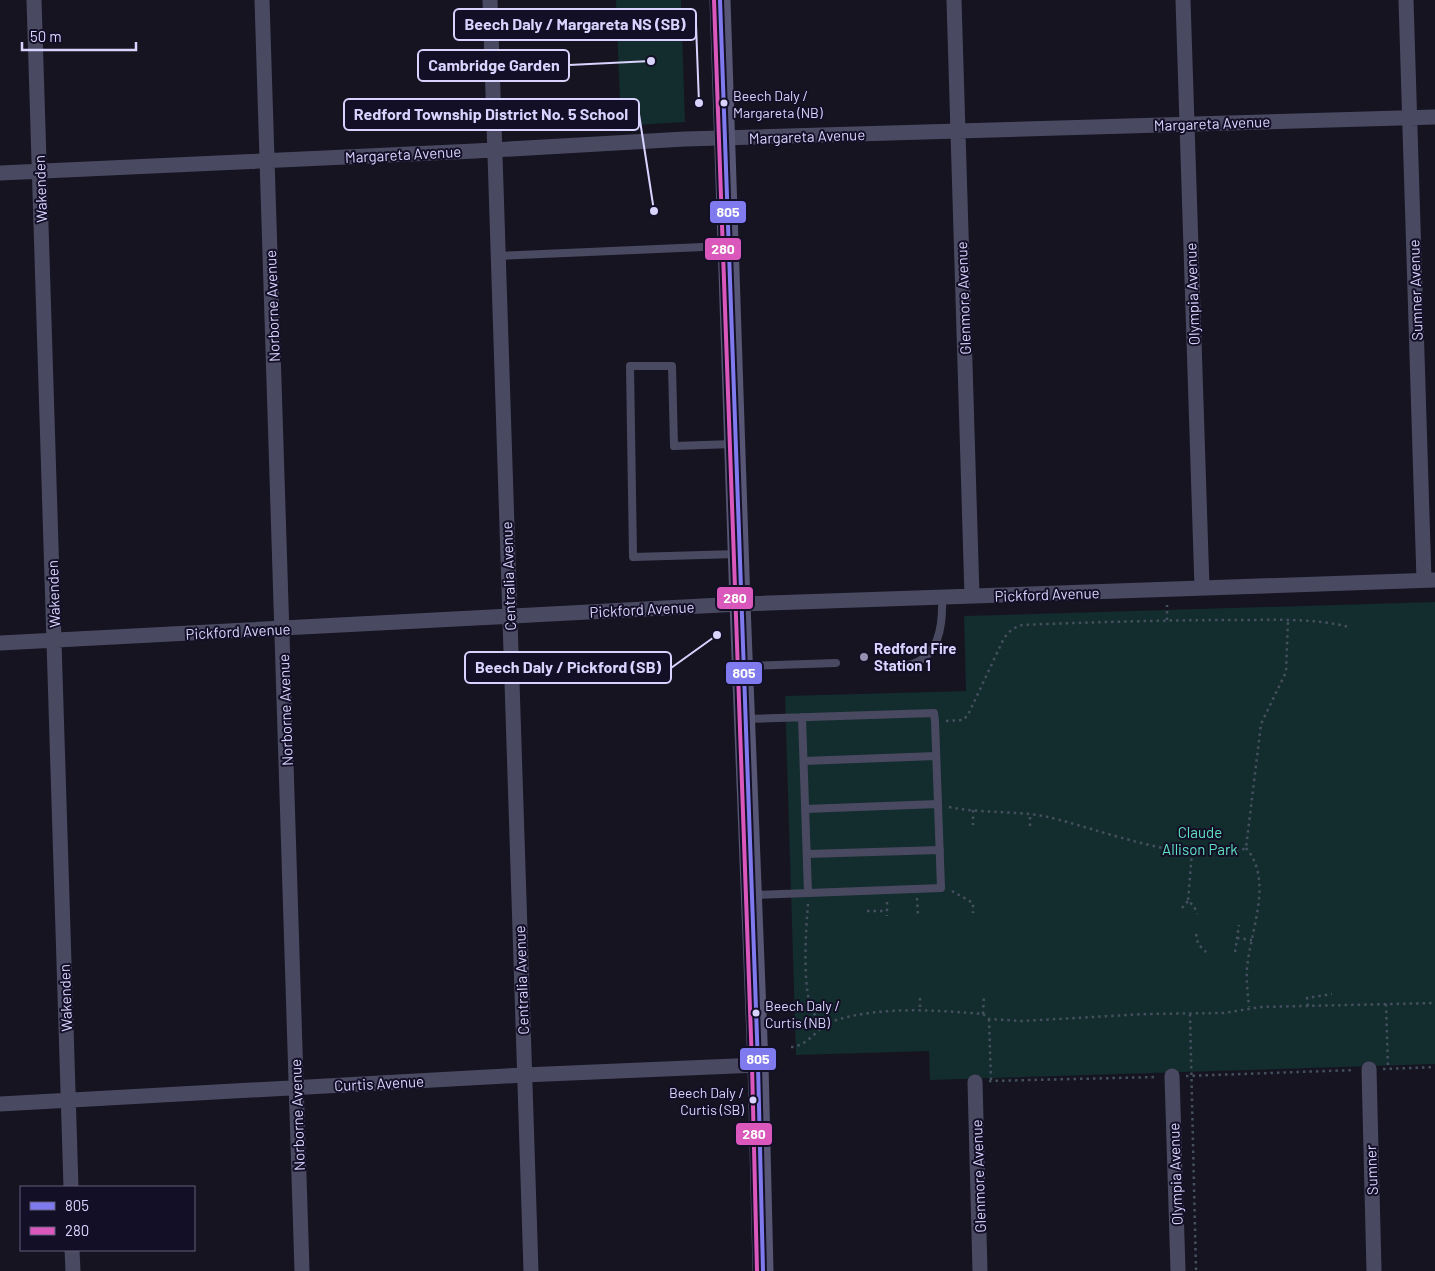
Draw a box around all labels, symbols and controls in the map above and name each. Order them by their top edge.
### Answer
callout: Beech Daly / Margareta NS (SB) [454,9,696,40]
text: Beech Daly / Margareta NS (SB) [464,14,686,33]
scale bar [22,20,136,52]
text: 50 m [30,27,62,45]
callout: Cambridge Garden [418,50,569,81]
text: Cambridge Garden [428,55,560,74]
place label: Beech Daly / Margareta (NB) [733,87,823,121]
marker: Beech Daly / Margareta (NB) [719,98,729,108]
callout: Redford Township District No. 5 School [344,99,639,130]
text: Redford Township District No. 5 School [354,104,628,123]
street label: Margareta Avenue [1154,112,1270,134]
street label: Margareta Avenue [749,125,865,147]
street label: Margareta Avenue [344,142,462,166]
street label: Wakenden [30,155,50,223]
line badge: 805 [709,200,747,224]
text: 805 [716,203,740,220]
line badge: 280 [704,237,742,261]
street label: Sumner Avenue [1404,239,1426,341]
text: 280 [711,240,735,257]
street label: Glenmore Avenue [952,241,974,355]
street label: Olympia Avenue [1181,242,1203,346]
street label: Norborne Avenue [261,250,283,362]
street label: Centralia Avenue [497,521,519,631]
street label: Wakenden [43,560,63,628]
street label: Pickford Avenue [994,583,1100,605]
line badge: 280 [716,586,754,610]
text: 280 [723,589,747,606]
street label: Pickford Avenue [589,597,695,621]
street label: Pickford Avenue [185,619,291,643]
place label: Redford Fire Station 1 [874,639,957,674]
marker: Redford Fire Station 1 [858,651,870,663]
callout: Beech Daly / Pickford (SB) [465,652,671,683]
street label: Norborne Avenue [274,654,296,766]
text: Beech Daly / Pickford (SB) [475,657,662,676]
line badge: 805 [725,661,763,685]
text: 805 [732,664,756,681]
park label: Claude Allison Park [1162,823,1238,858]
street label: Centralia Avenue [510,925,532,1035]
street label: Wakenden [55,964,75,1032]
place label: Beech Daly / Curtis (NB) [765,997,840,1031]
marker: Beech Daly / Curtis (NB) [751,1008,761,1018]
line badge: 805 [739,1047,777,1071]
text: 805 [746,1050,770,1067]
street label: Norborne Avenue [286,1059,308,1171]
street label: Curtis Avenue [334,1072,424,1094]
place label: Beech Daly / Curtis (SB) [669,1084,744,1118]
marker: Beech Daly / Curtis (SB) [748,1095,758,1105]
street label: Glenmore Avenue [967,1119,989,1233]
line badge: 280 [735,1122,773,1146]
street label: Olympia Avenue [1164,1122,1186,1226]
text: 280 [742,1125,766,1142]
street label: Sumner [1361,1144,1381,1196]
legend [20,1186,195,1251]
text: 805 [65,1196,89,1214]
text: 280 [65,1221,89,1239]

